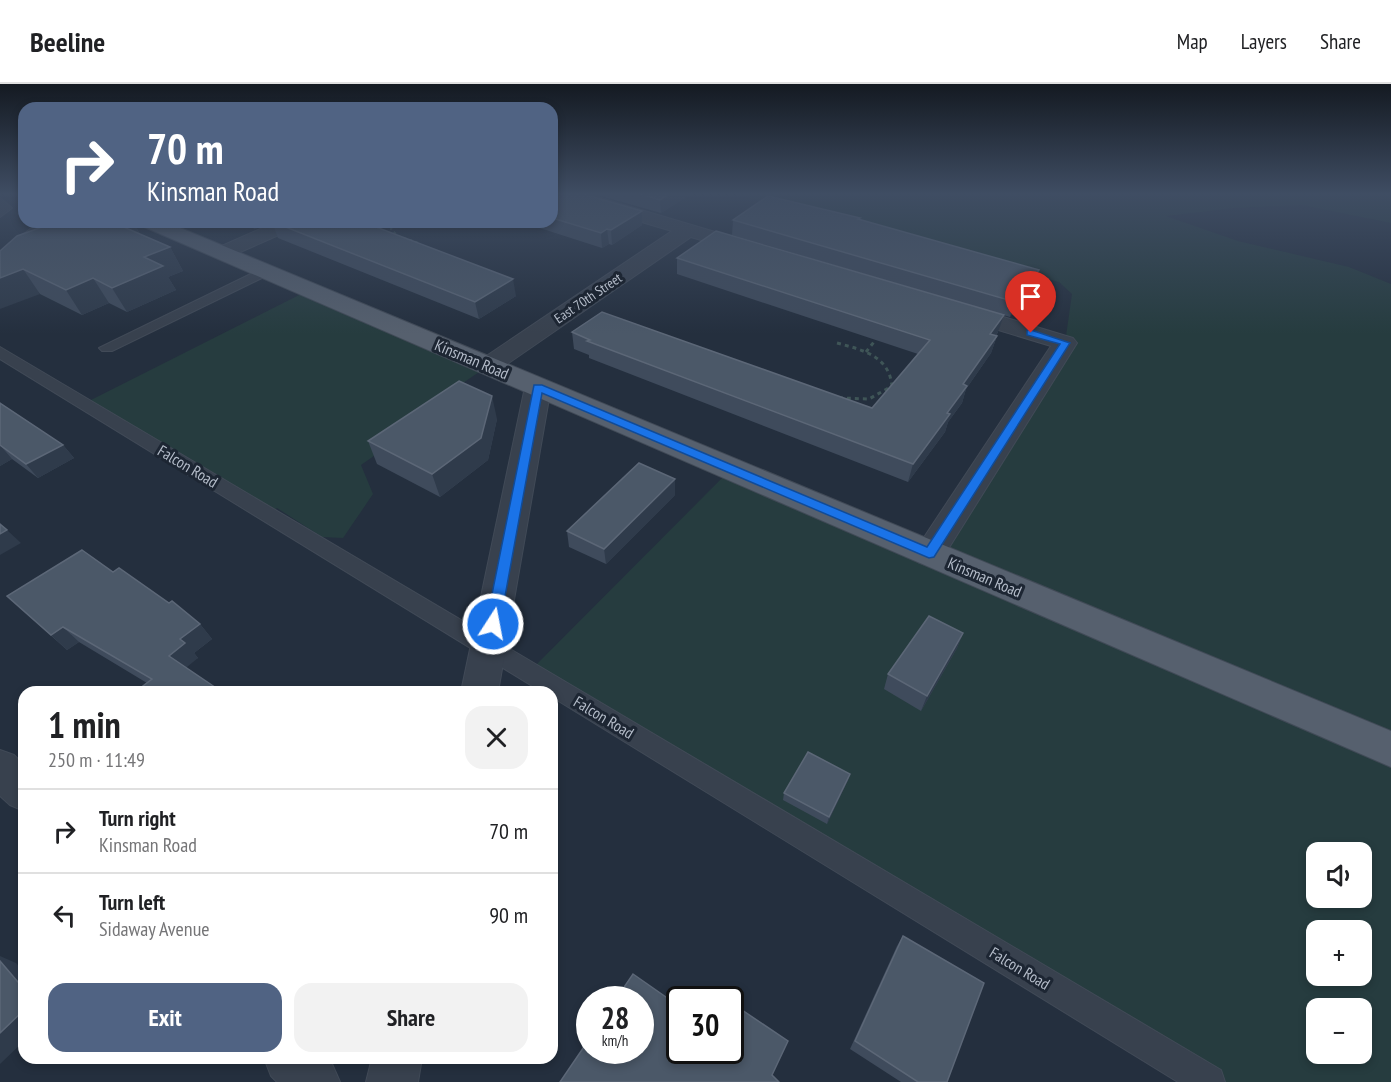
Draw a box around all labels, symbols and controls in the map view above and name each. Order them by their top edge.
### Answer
text: Beeline [30,23,105,60]
text: Map [1177,28,1208,55]
text: Layers [1241,28,1287,55]
text: Share [1320,28,1361,55]
text: 70 m [147,121,224,176]
icon: right [48,126,126,204]
text: Kinsman Road [147,174,279,208]
street label: East 70th Street [551,269,625,327]
pin [1005,271,1056,333]
icon: arrive [1014,280,1047,313]
street label: Kinsman Road [432,334,512,384]
street label: Falcon Road [154,440,222,492]
street label: Kinsman Road [945,552,1025,602]
position arrow [461,592,525,656]
street label: Falcon Road [570,691,638,743]
text: 1 min [48,701,121,748]
button: close [465,706,528,769]
text: 250 m · 11:49 [48,747,145,773]
text: Turn right [99,804,176,832]
icon: right [48,815,81,848]
text: 70 m [489,817,528,845]
text: Kinsman Road [99,832,197,858]
map controls [1306,842,1372,1064]
button: sound [1306,842,1372,908]
text: Turn left [99,888,165,916]
icon: left [48,899,81,932]
text: 90 m [489,901,528,929]
text: Sidaway Avenue [99,916,210,942]
button: + [1306,920,1372,986]
street label: Falcon Road [986,942,1054,994]
button: Exit [48,983,282,1052]
button: Share [294,983,528,1052]
speed limit sign: 30 [666,986,744,1064]
text: 28 [601,998,629,1037]
button: − [1306,998,1372,1064]
text: km/h [602,1031,628,1050]

